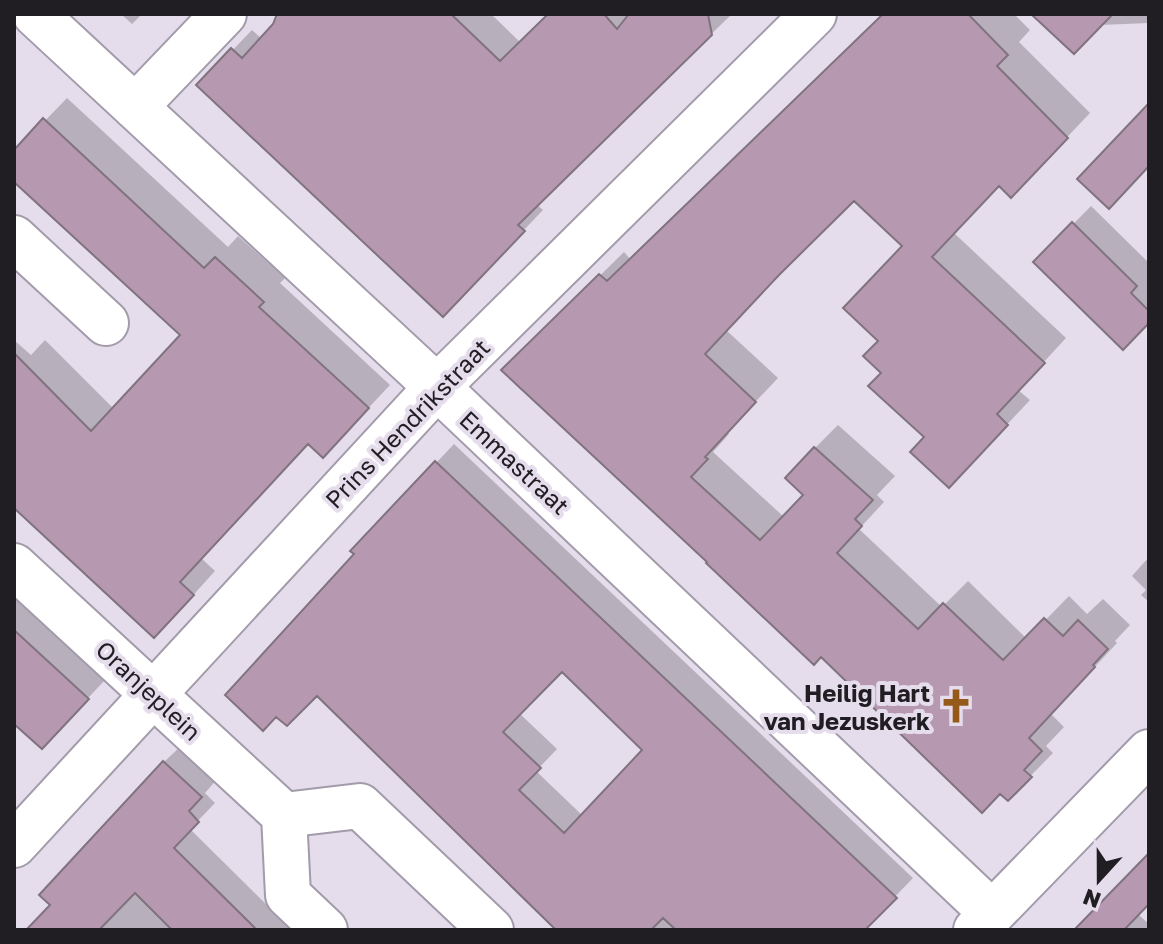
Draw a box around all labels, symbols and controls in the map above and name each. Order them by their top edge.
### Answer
street label: Prins Hendrikstraat [319,332,495,514]
street label: Emmastraat [454,404,576,520]
street label: Oranjeplein [91,634,207,746]
place label: Heilig Hart van Jezuskerk [763,678,930,735]
church icon: Heilig Hart van Jezuskerk [937,687,975,725]
north arrow [1059,840,1139,920]
text: N [1079,884,1104,915]

